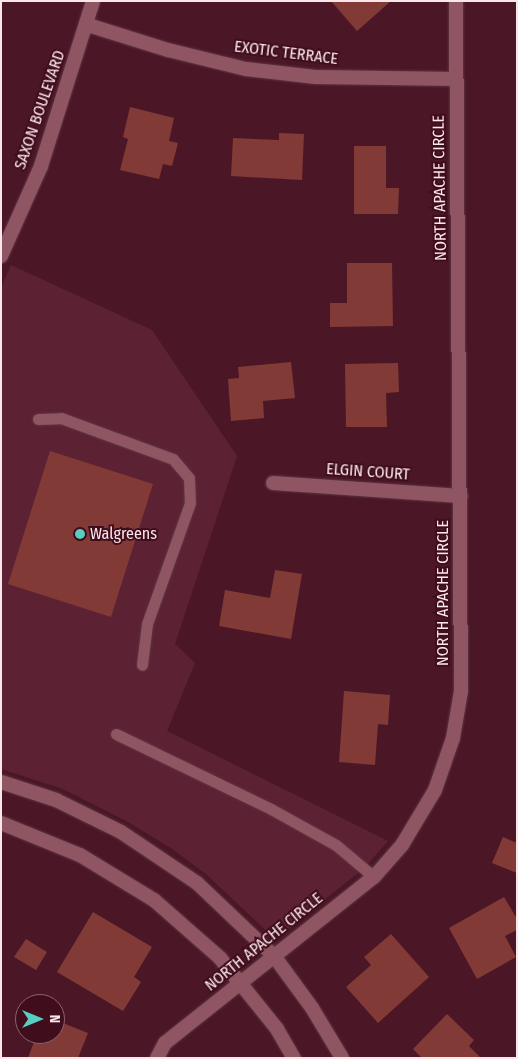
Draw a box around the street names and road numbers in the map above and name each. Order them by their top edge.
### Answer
street label: EXOTIC TERRACE [233,37,339,69]
street label: SAXON BOULEVARD [11,48,69,172]
street label: NORTH APACHE CIRCLE [429,115,451,261]
street label: ELGIN COURT [326,460,410,484]
street label: NORTH APACHE CIRCLE [433,520,453,666]
street label: NORTH APACHE CIRCLE [201,889,327,995]

